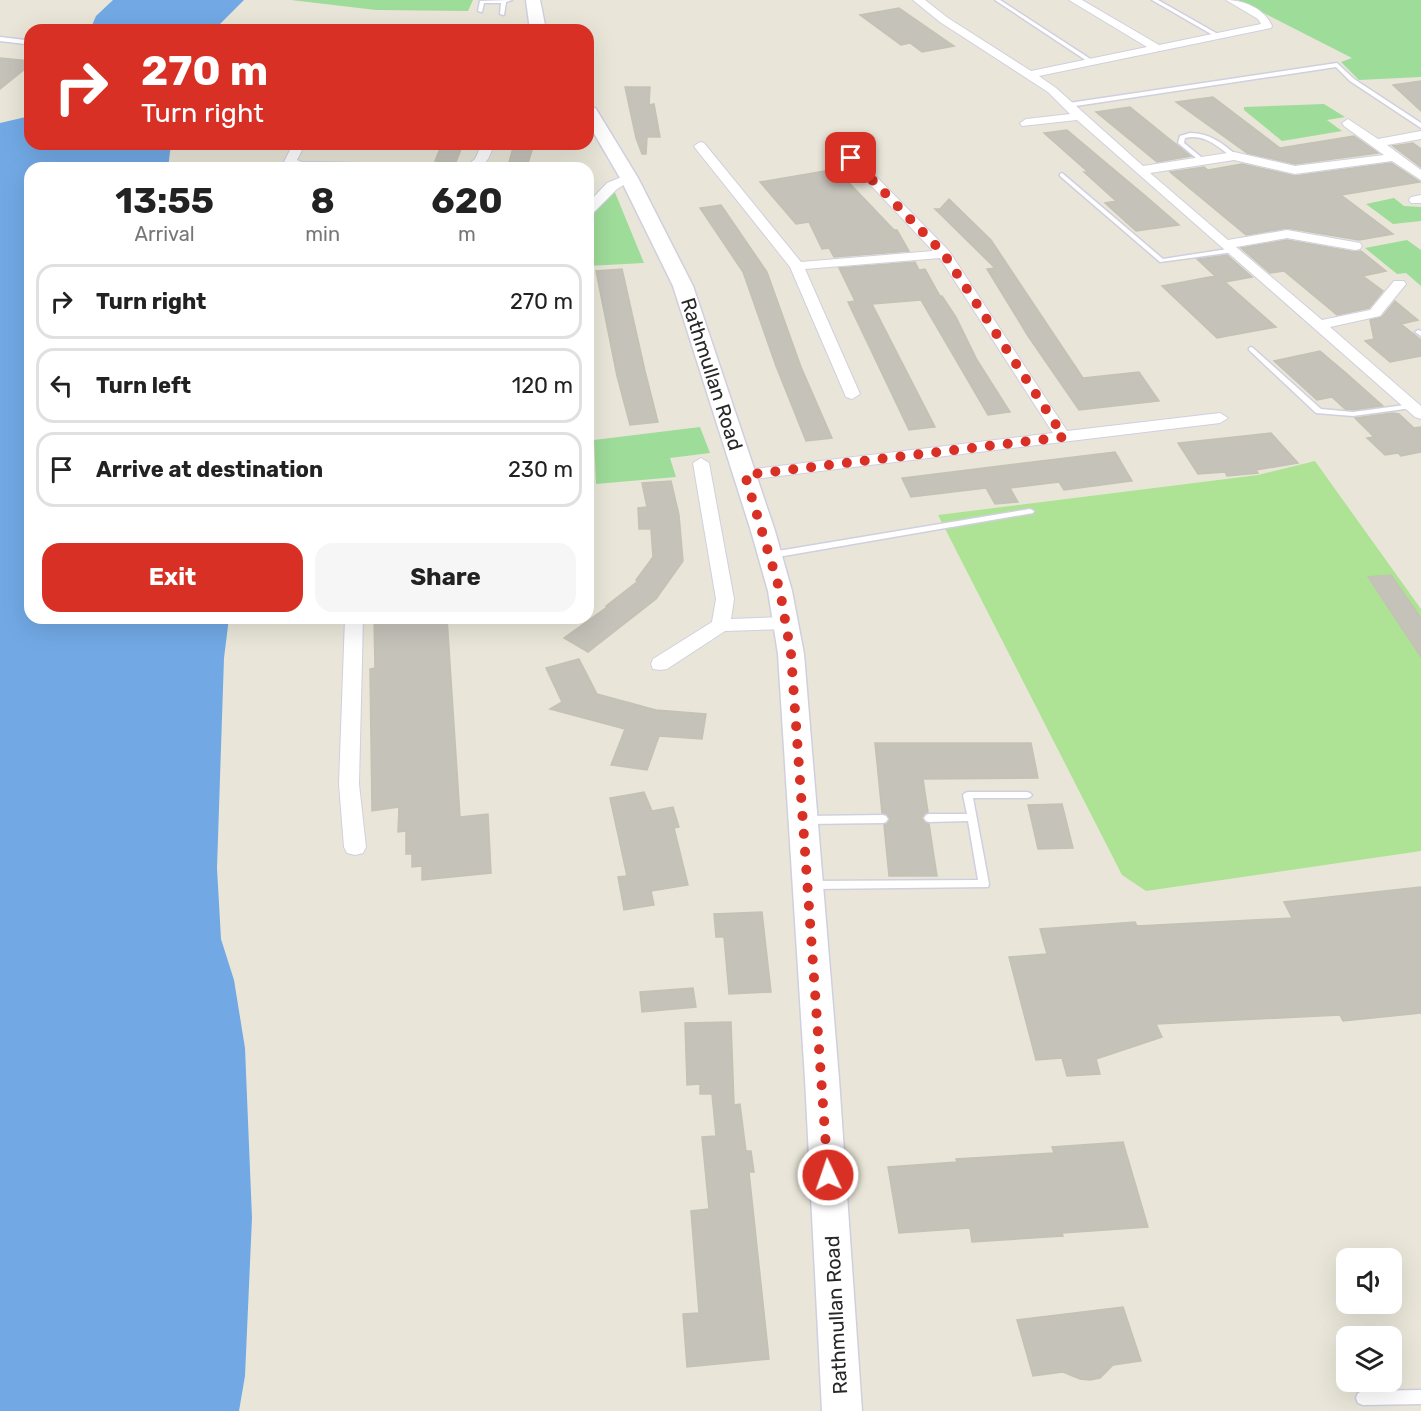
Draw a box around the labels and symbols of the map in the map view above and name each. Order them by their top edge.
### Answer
pin [825,132,876,183]
street label: Rathmullan Road [676,295,748,453]
position arrow [796,1143,860,1207]
street label: Rathmullan Road [820,1235,852,1395]

